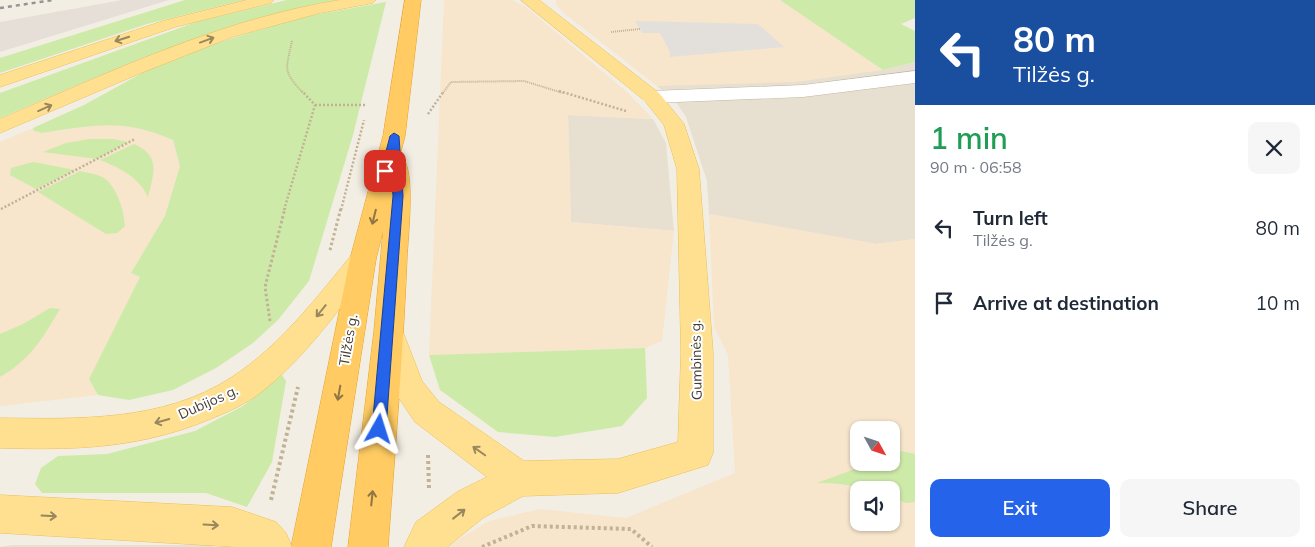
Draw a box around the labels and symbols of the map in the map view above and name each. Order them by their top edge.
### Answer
one-way arrow [115,34,131,44]
one-way arrow [199,35,214,44]
one-way arrow [37,102,52,112]
pin [364,150,406,192]
one-way arrow [368,208,378,224]
one-way arrow [316,304,327,317]
street label: Tilžės g. [335,313,361,367]
street label: Gumbinės g. [686,320,706,400]
street label: Dubijos g. [175,381,241,423]
one-way arrow [333,385,343,401]
position arrow [352,402,404,454]
one-way arrow [154,417,170,427]
north arrow [850,421,900,471]
one-way arrow [472,446,486,456]
one-way arrow [368,491,377,507]
one-way arrow [452,508,465,519]
one-way arrow [40,512,56,521]
one-way arrow [203,521,219,530]

